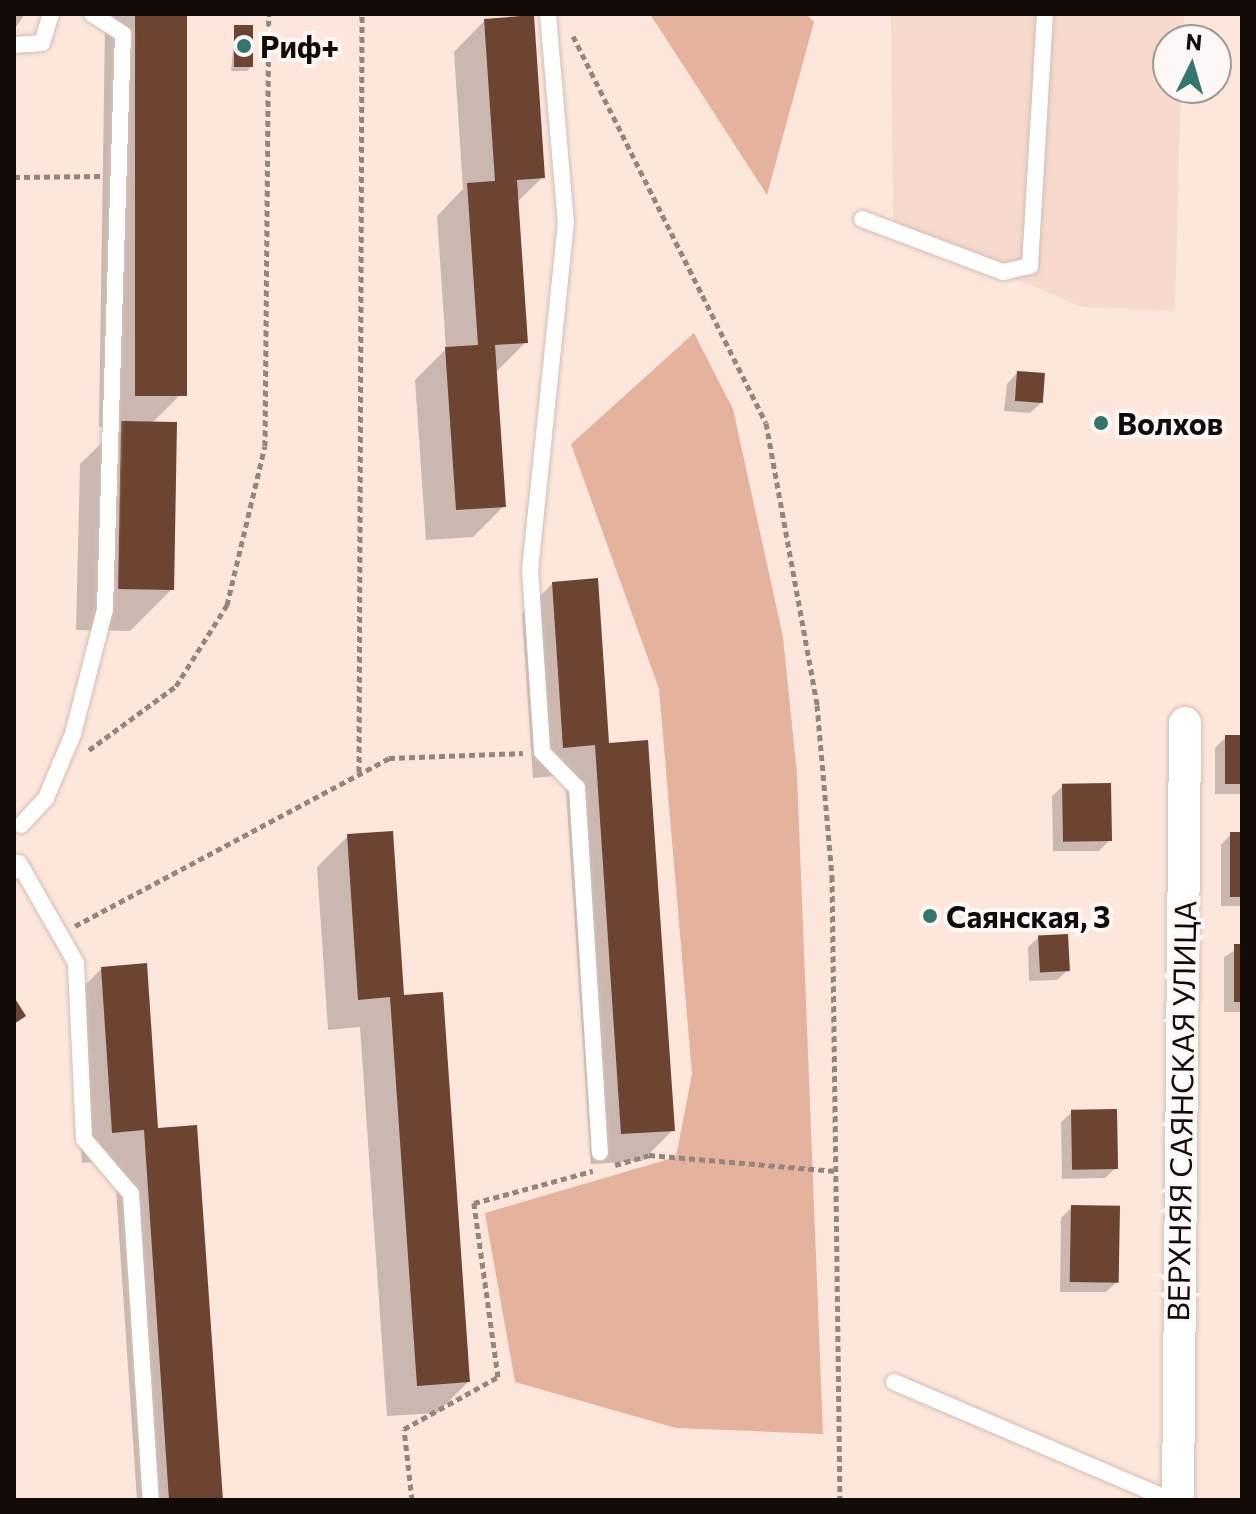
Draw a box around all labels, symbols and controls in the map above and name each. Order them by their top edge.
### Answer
north arrow [1152,24,1232,104]
text: N [1185,27,1203,56]
place label: Риф+ [260,28,339,64]
marker: Риф+ [235,37,253,55]
place label: Волхов [1117,405,1223,441]
marker: Волхов [1092,414,1110,432]
place label: Саянская, 3 [946,898,1111,934]
street label: ВЕРХНЯЯ САЯНСКАЯ УЛИЦА [1159,900,1203,1322]
marker: Саянская, 3 [921,907,939,925]

